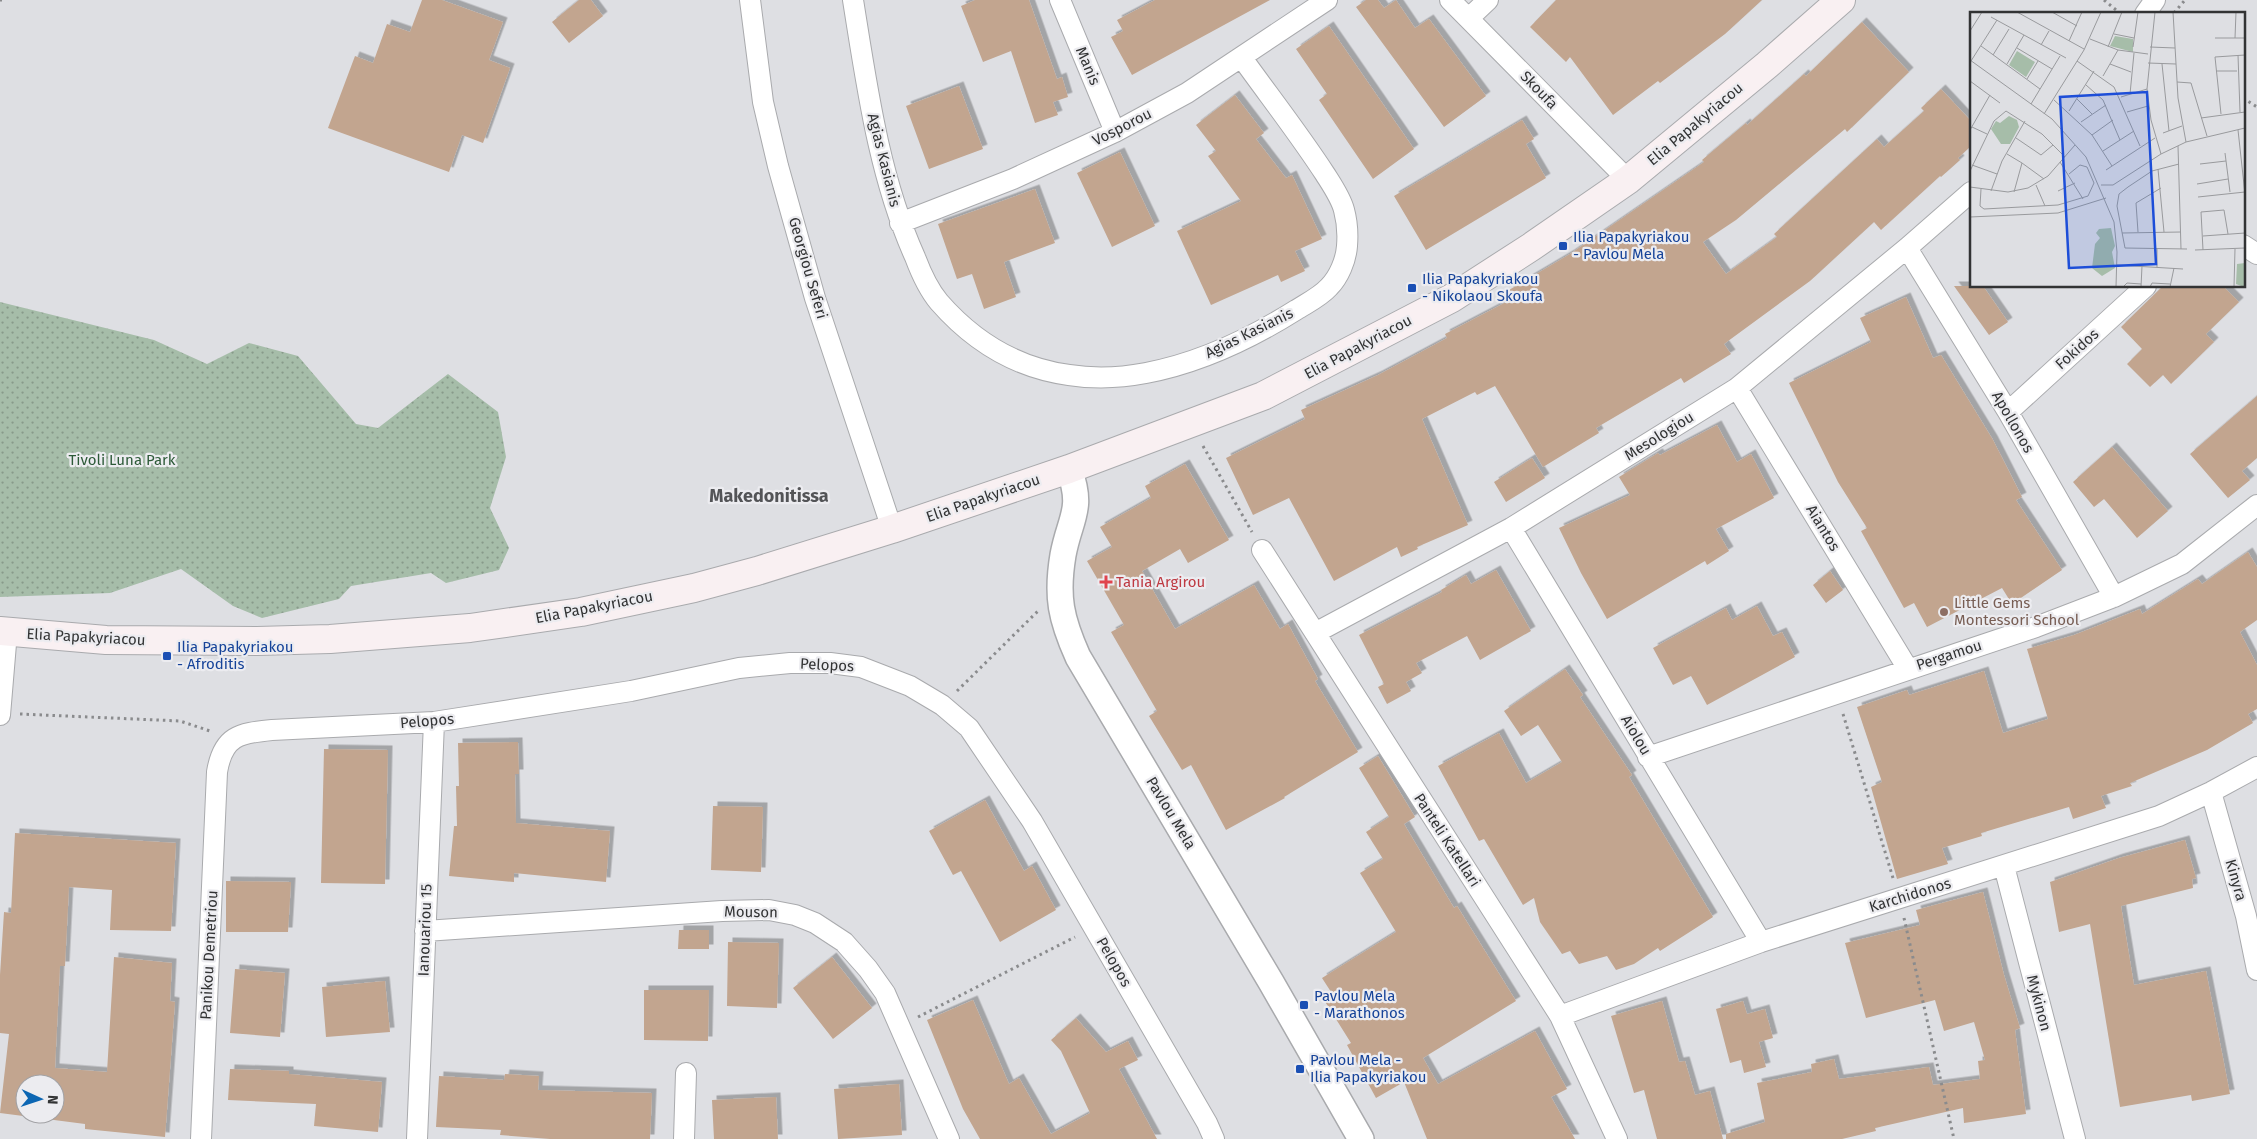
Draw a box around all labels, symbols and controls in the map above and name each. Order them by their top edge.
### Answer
inset map [1970,12,2244,288]
street label: Manis [1072,44,1104,88]
street label: Skoufa [1517,67,1561,113]
street label: Elia Papakyriacou [1644,79,1746,169]
street label: Vosporou [1089,104,1155,150]
street label: Agias Kasianis [864,111,904,209]
street label: Georgiou Seferi [785,215,831,321]
place label: Ilia Papakyriakou - Pavlou Mela [1573,228,1689,263]
marker: Ilia Papakyriakou - Pavlou Mela [1557,240,1569,252]
place label: Ilia Papakyriakou - Nikolaou Skoufa [1422,270,1543,305]
marker: Ilia Papakyriakou - Nikolaou Skoufa [1406,282,1418,294]
street label: Agias Kasianis [1202,304,1296,362]
street label: Elia Papakyriacou [1301,311,1415,383]
street label: Fokidos [2052,325,2102,373]
street label: Apollonos [1988,388,2038,456]
street label: Mesologiou [1621,408,1697,464]
park label: Tivoli Luna Park [68,451,176,469]
street label: Elia Papakyriacou [924,470,1042,526]
district label: Makedonitissa [709,485,829,507]
street label: Aiantos [1802,502,1844,554]
place label: Tania Argirou [1116,573,1205,591]
marker: Tania Argirou [1100,576,1112,588]
street label: Elia Papakyriacou [534,587,654,627]
place label: Little Gems Montessori School [1954,594,2080,629]
marker: Little Gems Montessori School [1938,606,1950,618]
street label: Elia Papakyriacou [26,625,146,649]
street label: Pergamou [1914,636,1984,674]
place label: Ilia Papakyriakou - Afroditis [177,638,293,673]
marker: Ilia Papakyriakou - Afroditis [161,650,173,662]
street label: Pelopos [799,655,855,675]
street label: Pelopos [399,710,455,732]
street label: Aiolou [1617,712,1655,758]
street label: Pavlou Mela [1142,774,1200,852]
street label: Panteli Katellari [1410,790,1484,890]
street label: Kinyra [2221,857,2251,903]
street label: Karchidonos [1867,874,1953,916]
street label: Ianouariou 15 [414,883,436,977]
street label: Panikou Demetriou [197,890,221,1020]
street label: Mouson [724,903,778,921]
street label: Pelopos [1093,934,1135,990]
street label: Mykinon [2023,973,2055,1033]
place label: Pavlou Mela - Marathonos [1314,987,1405,1022]
marker: Pavlou Mela - Marathonos [1298,999,1310,1011]
place label: Pavlou Mela - Ilia Papakyriakou [1310,1051,1426,1086]
marker: Pavlou Mela - Ilia Papakyriakou [1294,1063,1306,1075]
north arrow [15,1074,65,1124]
text: N [44,1095,61,1105]

